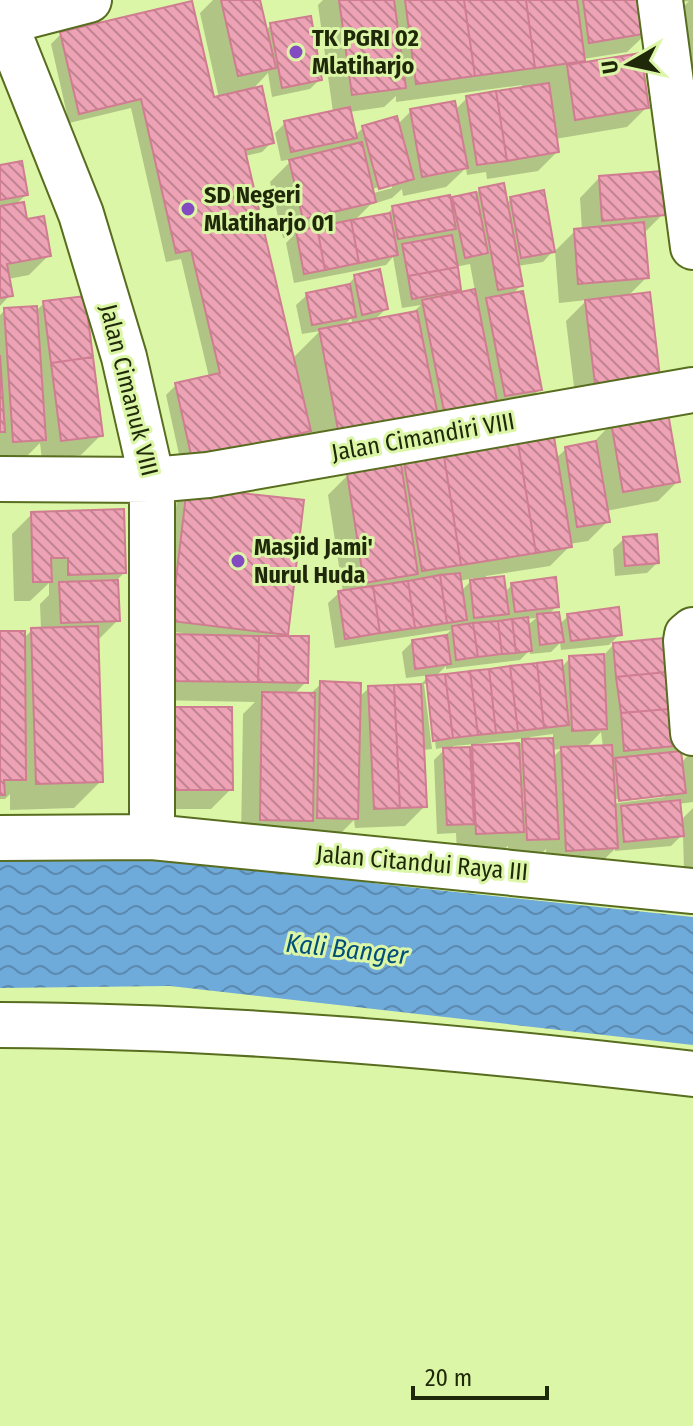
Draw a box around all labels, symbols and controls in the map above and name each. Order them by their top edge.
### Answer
place label: TK PGRI 02 Mlatiharjo [312,24,419,80]
north arrow [589,24,669,104]
marker: TK PGRI 02 Mlatiharjo [287,43,305,61]
text: U [595,59,624,76]
place label: SD Negeri Mlatiharjo 01 [204,181,334,237]
marker: SD Negeri Mlatiharjo 01 [179,200,197,218]
street label: Jalan Cimanuk VIII [94,301,164,479]
street label: Jalan Cimandiri VIII [329,407,517,467]
place label: Masjid Jami' Nurul Huda [254,533,373,589]
marker: Masjid Jami' Nurul Huda [229,552,247,570]
street label: Jalan Citandui Raya III [315,840,529,886]
water label: Kali Banger [284,928,411,971]
scale bar [413,1350,547,1400]
text: 20 m [425,1364,472,1392]

